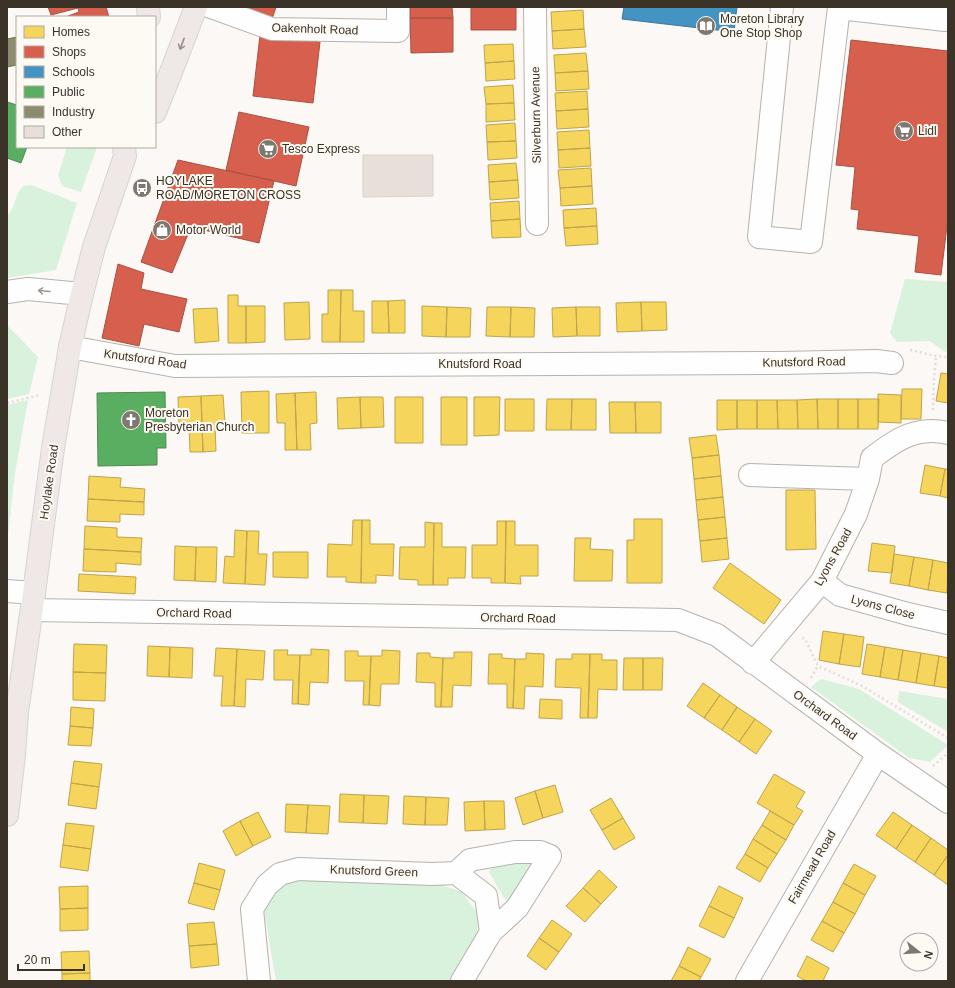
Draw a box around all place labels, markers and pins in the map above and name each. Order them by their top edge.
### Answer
place label: Moreton Library One Stop Shop [720,12,804,40]
library icon: Moreton Library One Stop Shop [695,15,717,37]
supermarket icon: Lidl [893,120,915,142]
place label: Lidl [918,124,937,138]
supermarket icon: Tesco Express [257,138,279,160]
place label: Tesco Express [282,142,360,156]
place label: HOYLAKE ROAD/MORETON CROSS [156,174,301,202]
bus stop icon: HOYLAKE ROAD/MORETON CROSS [131,177,153,199]
shop icon: Motor World [151,219,173,241]
place label: Motor World [176,223,241,237]
place label: Moreton Presbyterian Church [145,406,254,434]
church icon: Moreton Presbyterian Church [120,409,142,431]

